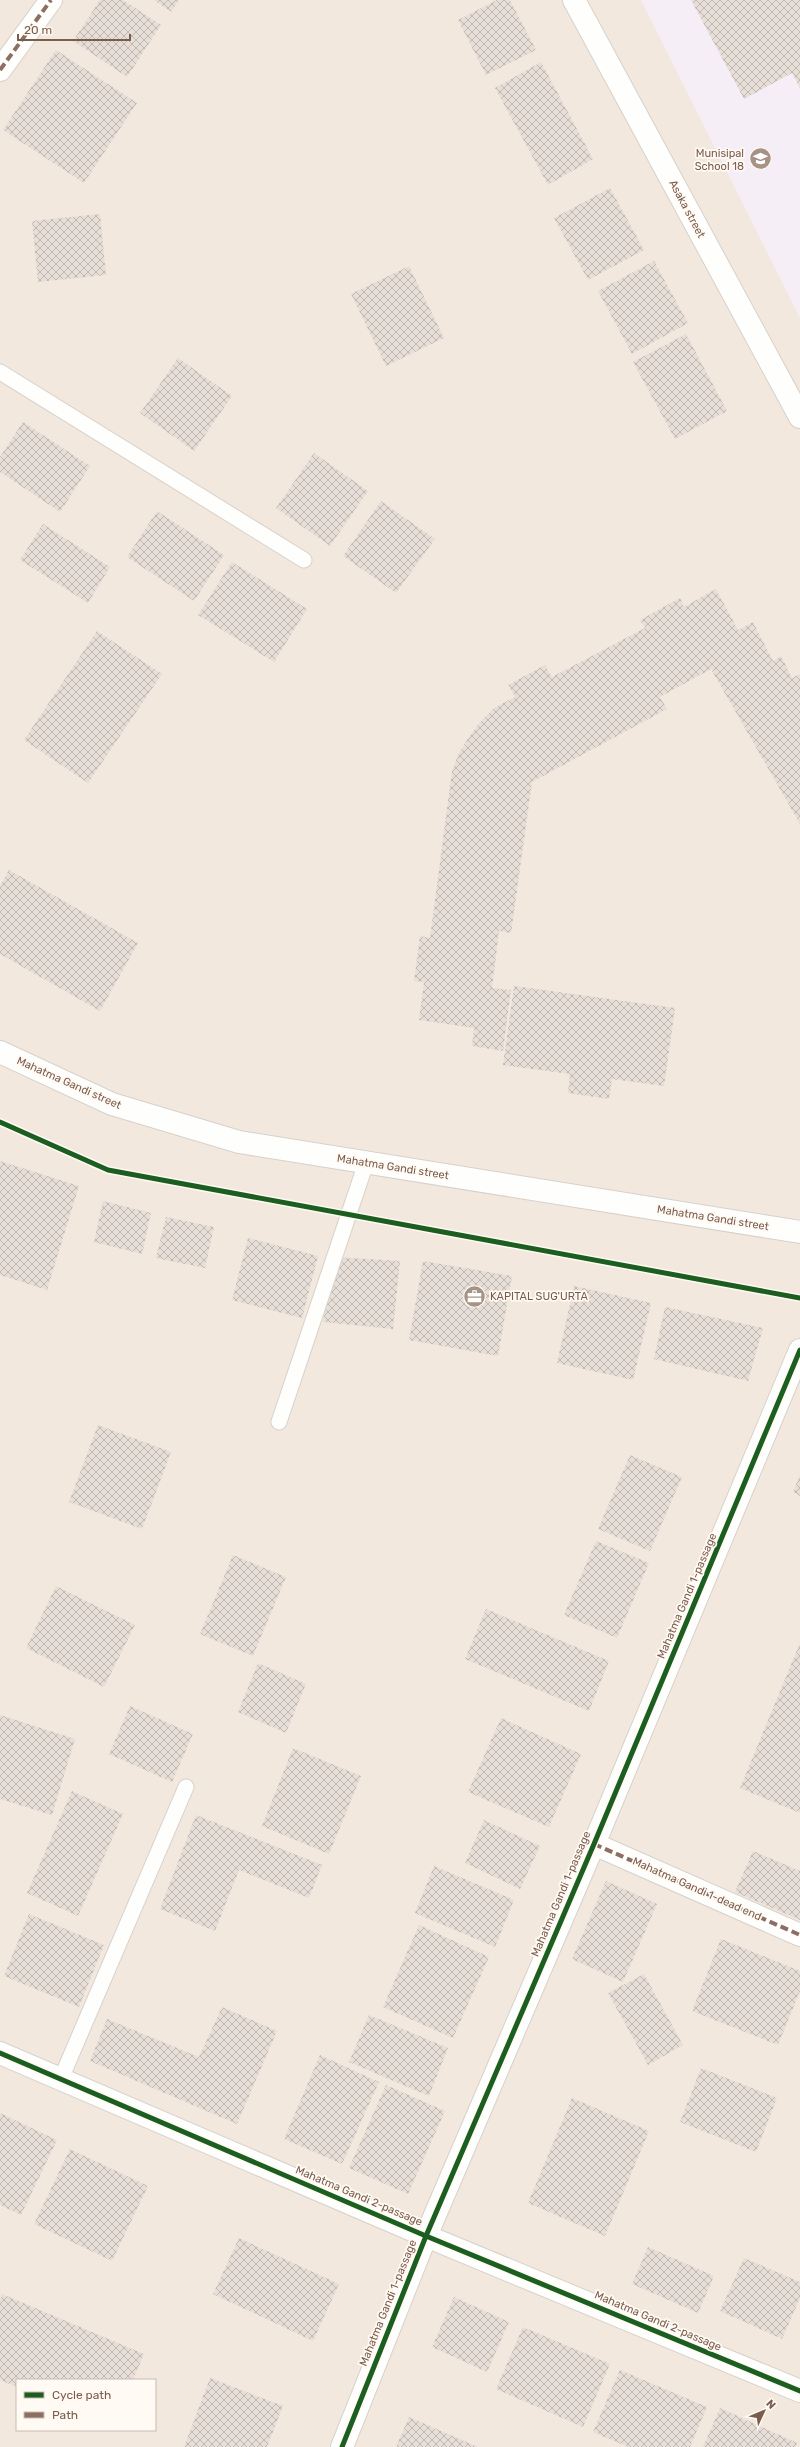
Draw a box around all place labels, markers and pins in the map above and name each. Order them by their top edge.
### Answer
school or university icon: Munisipal School 18 [747,146,773,172]
place label: Munisipal School 18 [695,147,744,173]
office icon: KAPITAL SUG'URTA [461,1283,487,1309]
place label: KAPITAL SUG'URTA [490,1290,588,1303]

